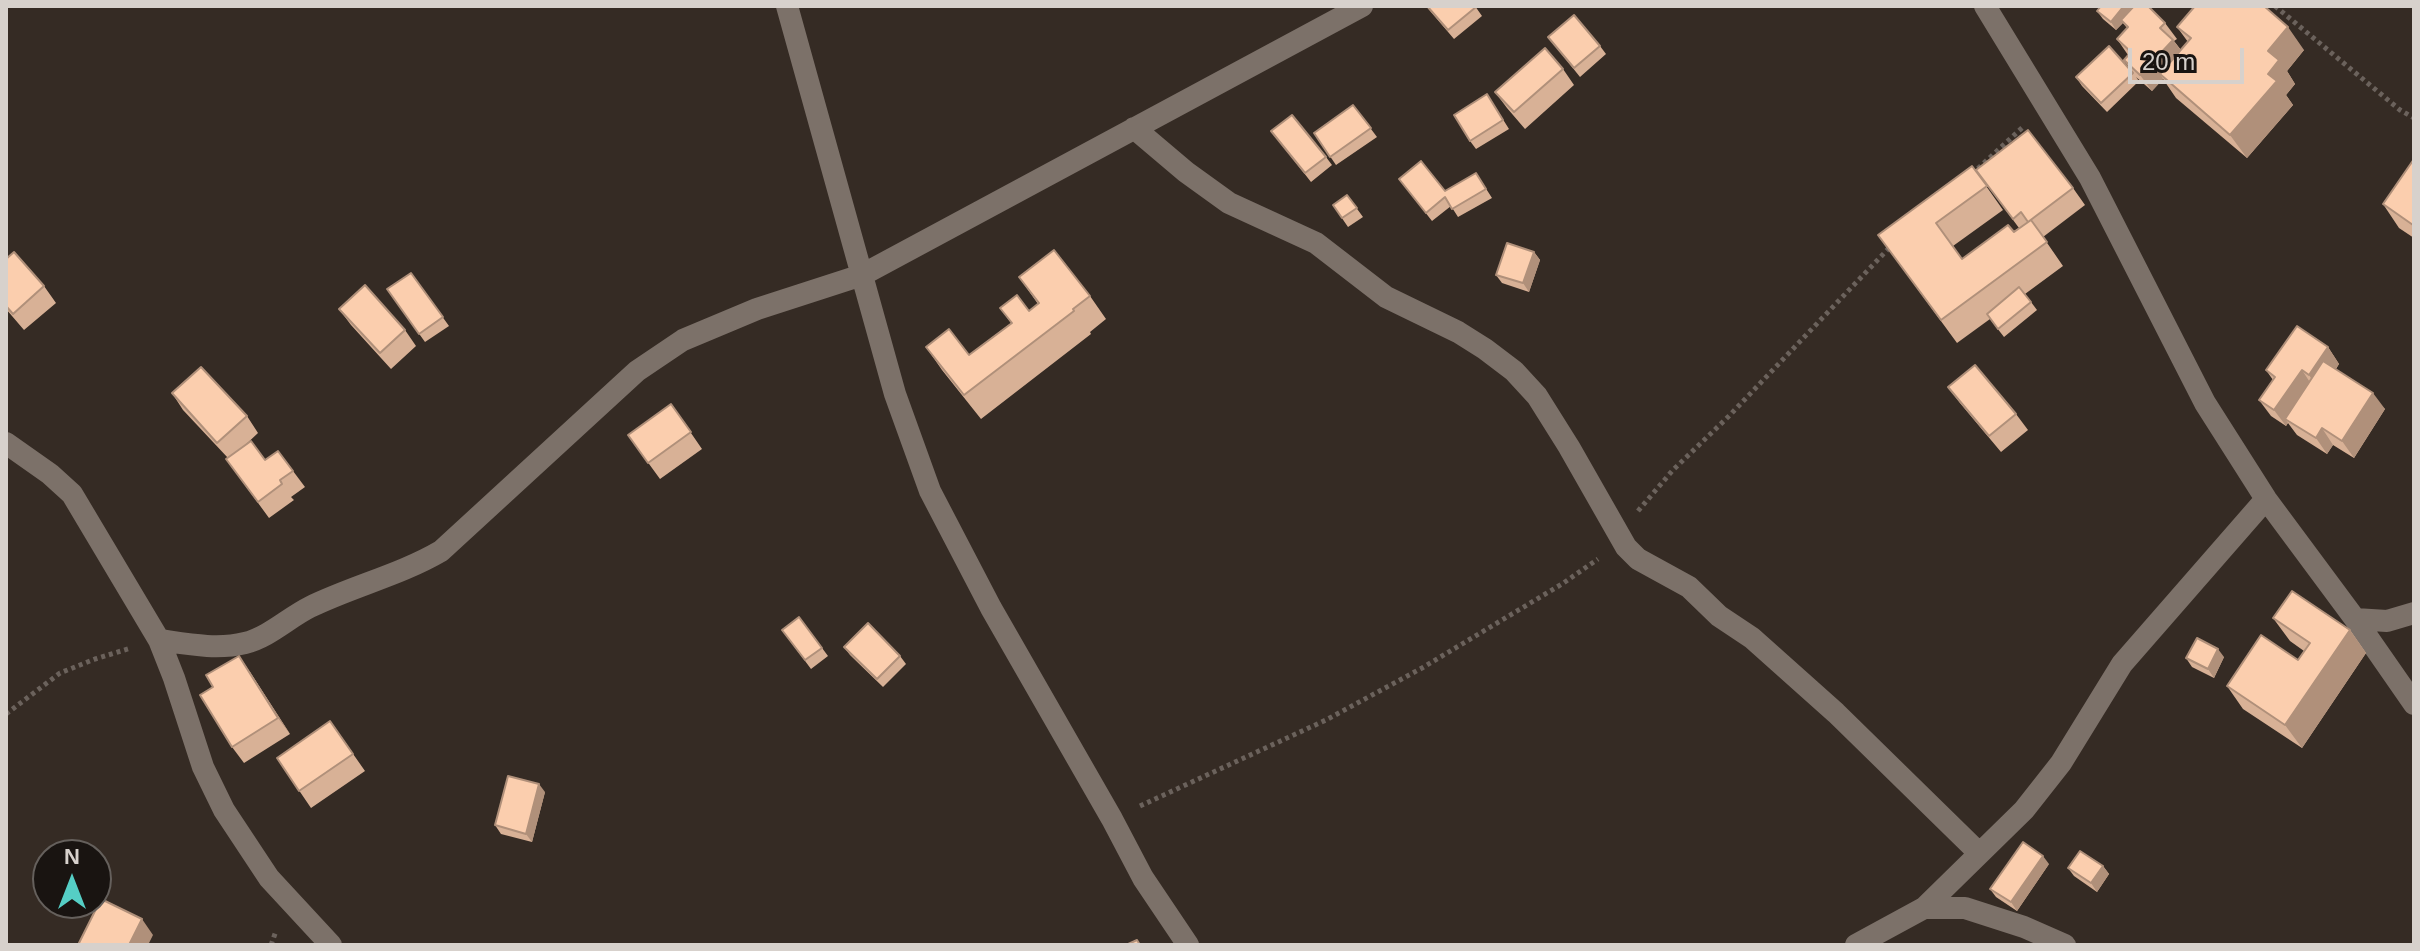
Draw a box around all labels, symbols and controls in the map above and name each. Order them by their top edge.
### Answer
scale bar [2132,32,2248,82]
text: 20 m [2142,48,2195,75]
north arrow [32,839,112,919]
text: N [64,844,80,869]

